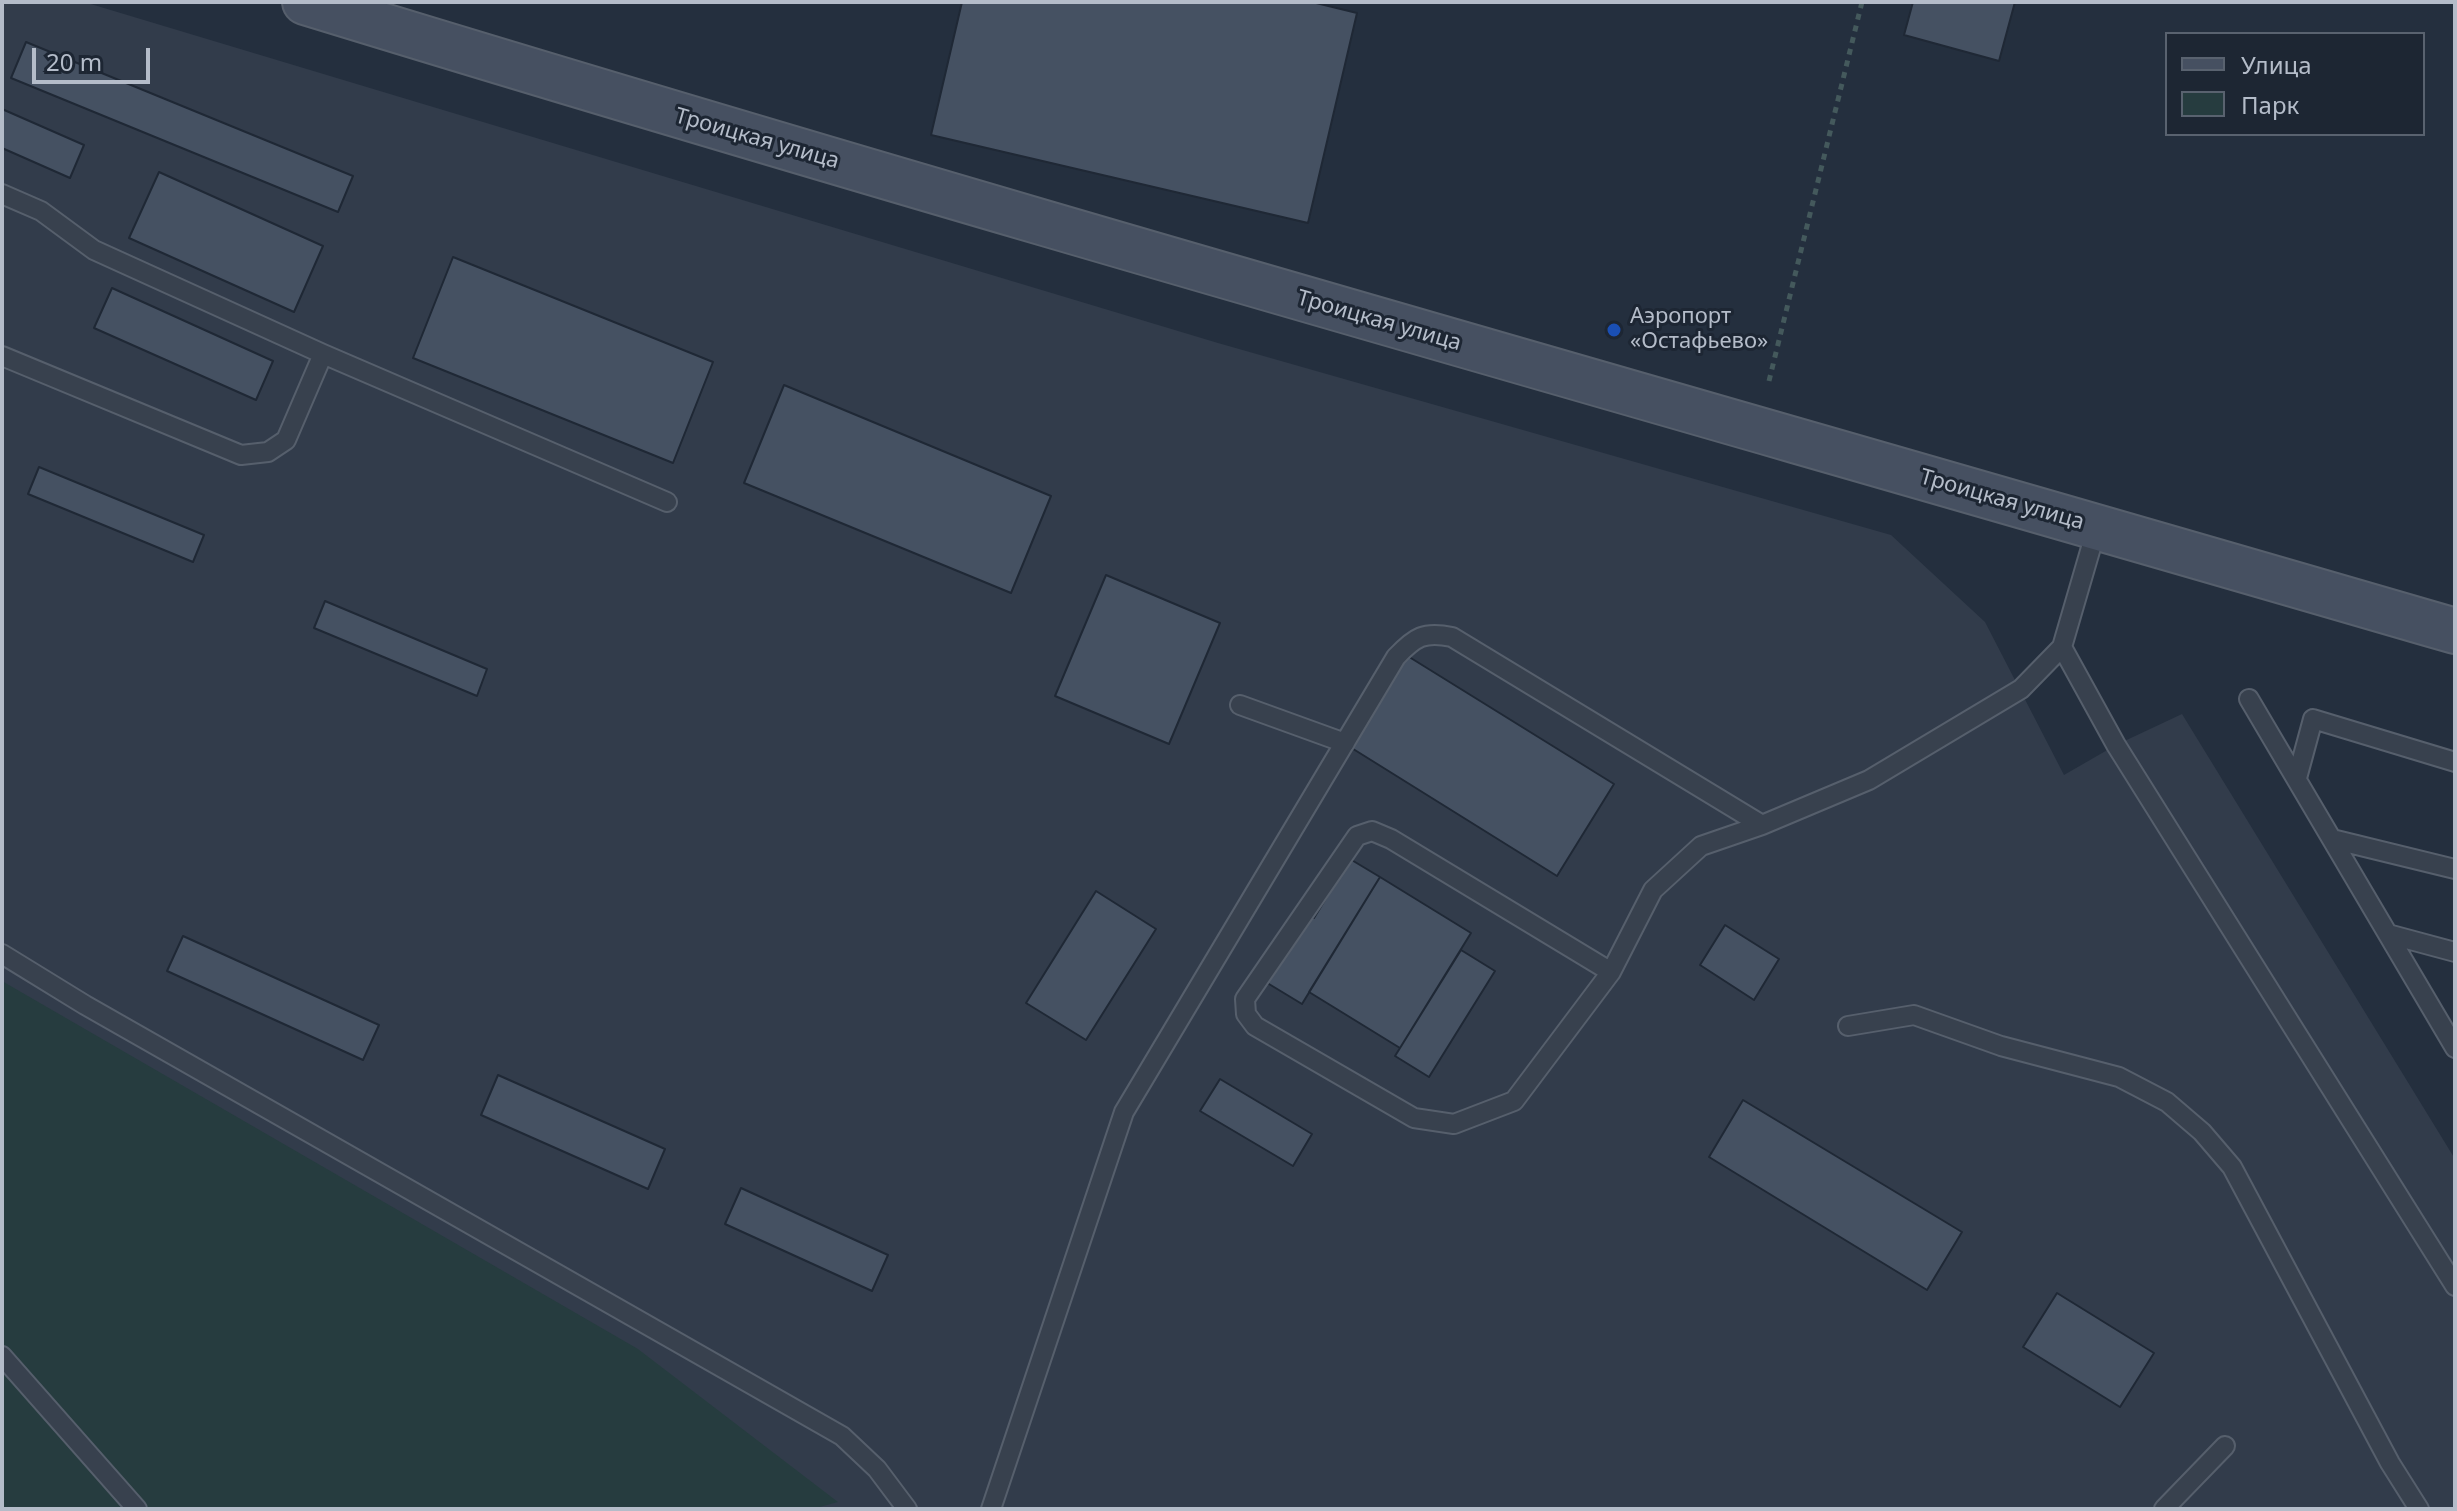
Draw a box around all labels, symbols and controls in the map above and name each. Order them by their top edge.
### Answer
scale bar [36,32,154,82]
legend [2165,32,2425,136]
text: 20 m [46,45,102,78]
text: Улица [2241,48,2312,81]
text: Парк [2241,88,2299,121]
street label: Троицкая улица [672,103,842,175]
street label: Троицкая улица [1294,285,1464,357]
place label: Аэропорт «Остафьево» [1630,304,1768,356]
marker: Аэропорт «Остафьево» [1605,321,1623,339]
street label: Троицкая улица [1917,464,2087,536]

